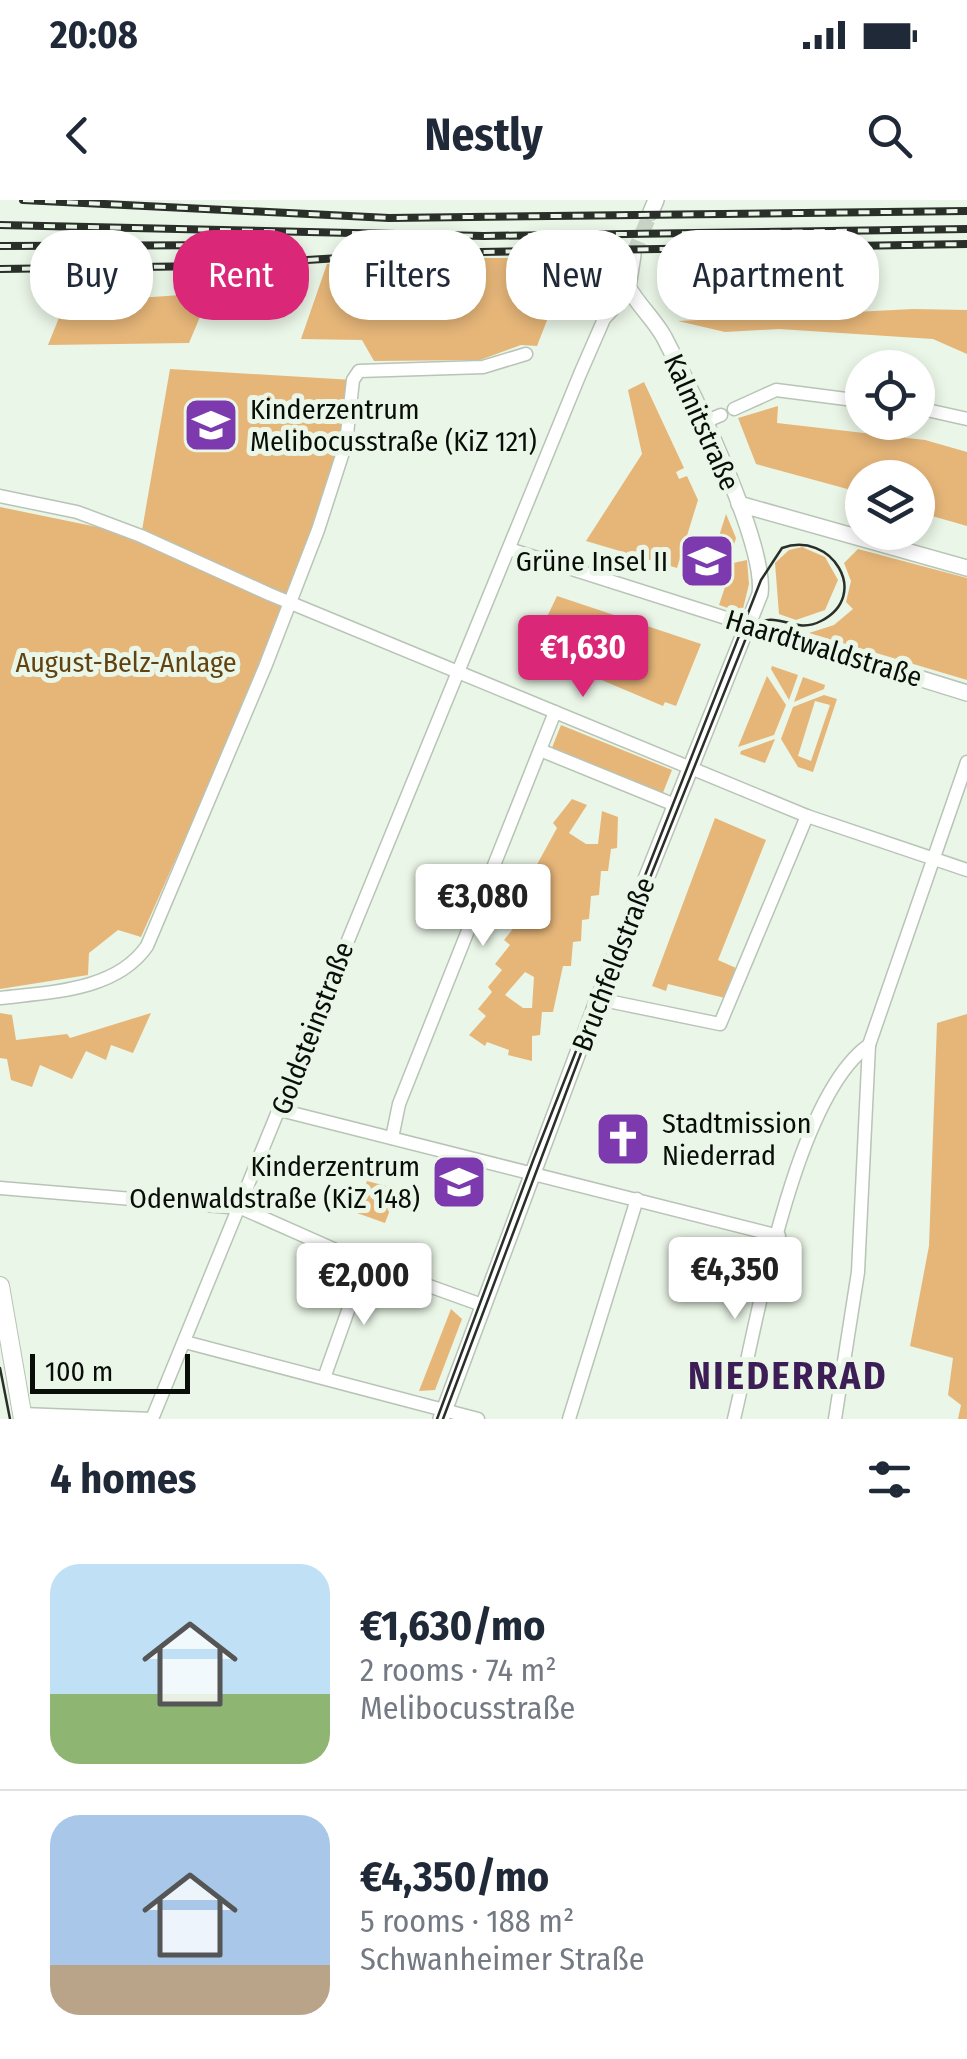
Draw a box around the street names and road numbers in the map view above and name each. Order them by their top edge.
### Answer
street label: Kalmitstraße [657,349,746,495]
street label: Haardtwaldstraße [722,603,926,694]
street label: Bruchfeldstraße [565,873,662,1056]
street label: Goldsteinstraße [264,937,360,1119]

